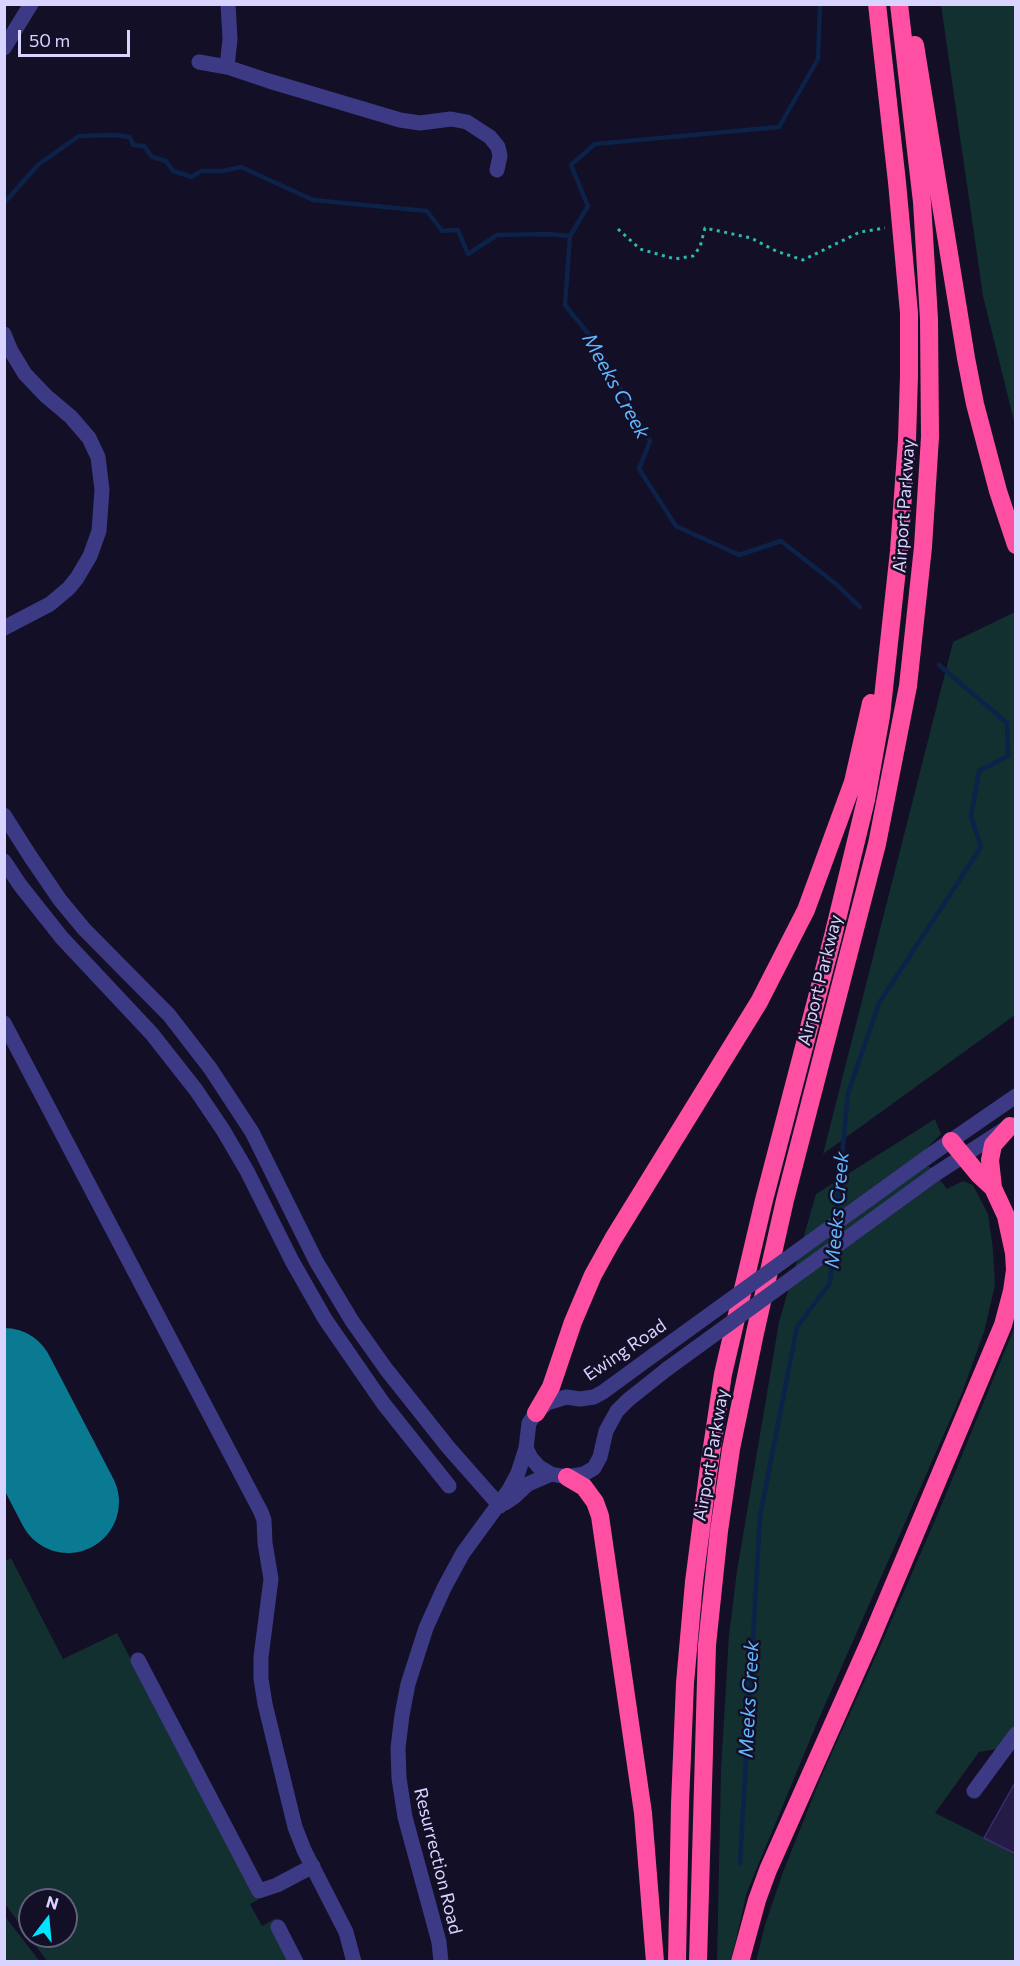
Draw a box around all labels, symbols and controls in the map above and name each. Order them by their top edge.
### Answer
scale bar [21,18,134,56]
text: 50 m [29,29,70,51]
water label: Meeks Creek [577,329,655,443]
street label: Airport Parkway [889,438,919,574]
street label: Airport Parkway [793,912,847,1048]
water label: Meeks Creek [820,1151,854,1269]
street label: Ewing Road [580,1314,670,1386]
street label: Airport Parkway [689,1387,733,1523]
water label: Meeks Creek [734,1640,764,1758]
street label: Resurrection Road [409,1786,467,1936]
north arrow [18,1888,78,1948]
text: N [44,1891,61,1913]

